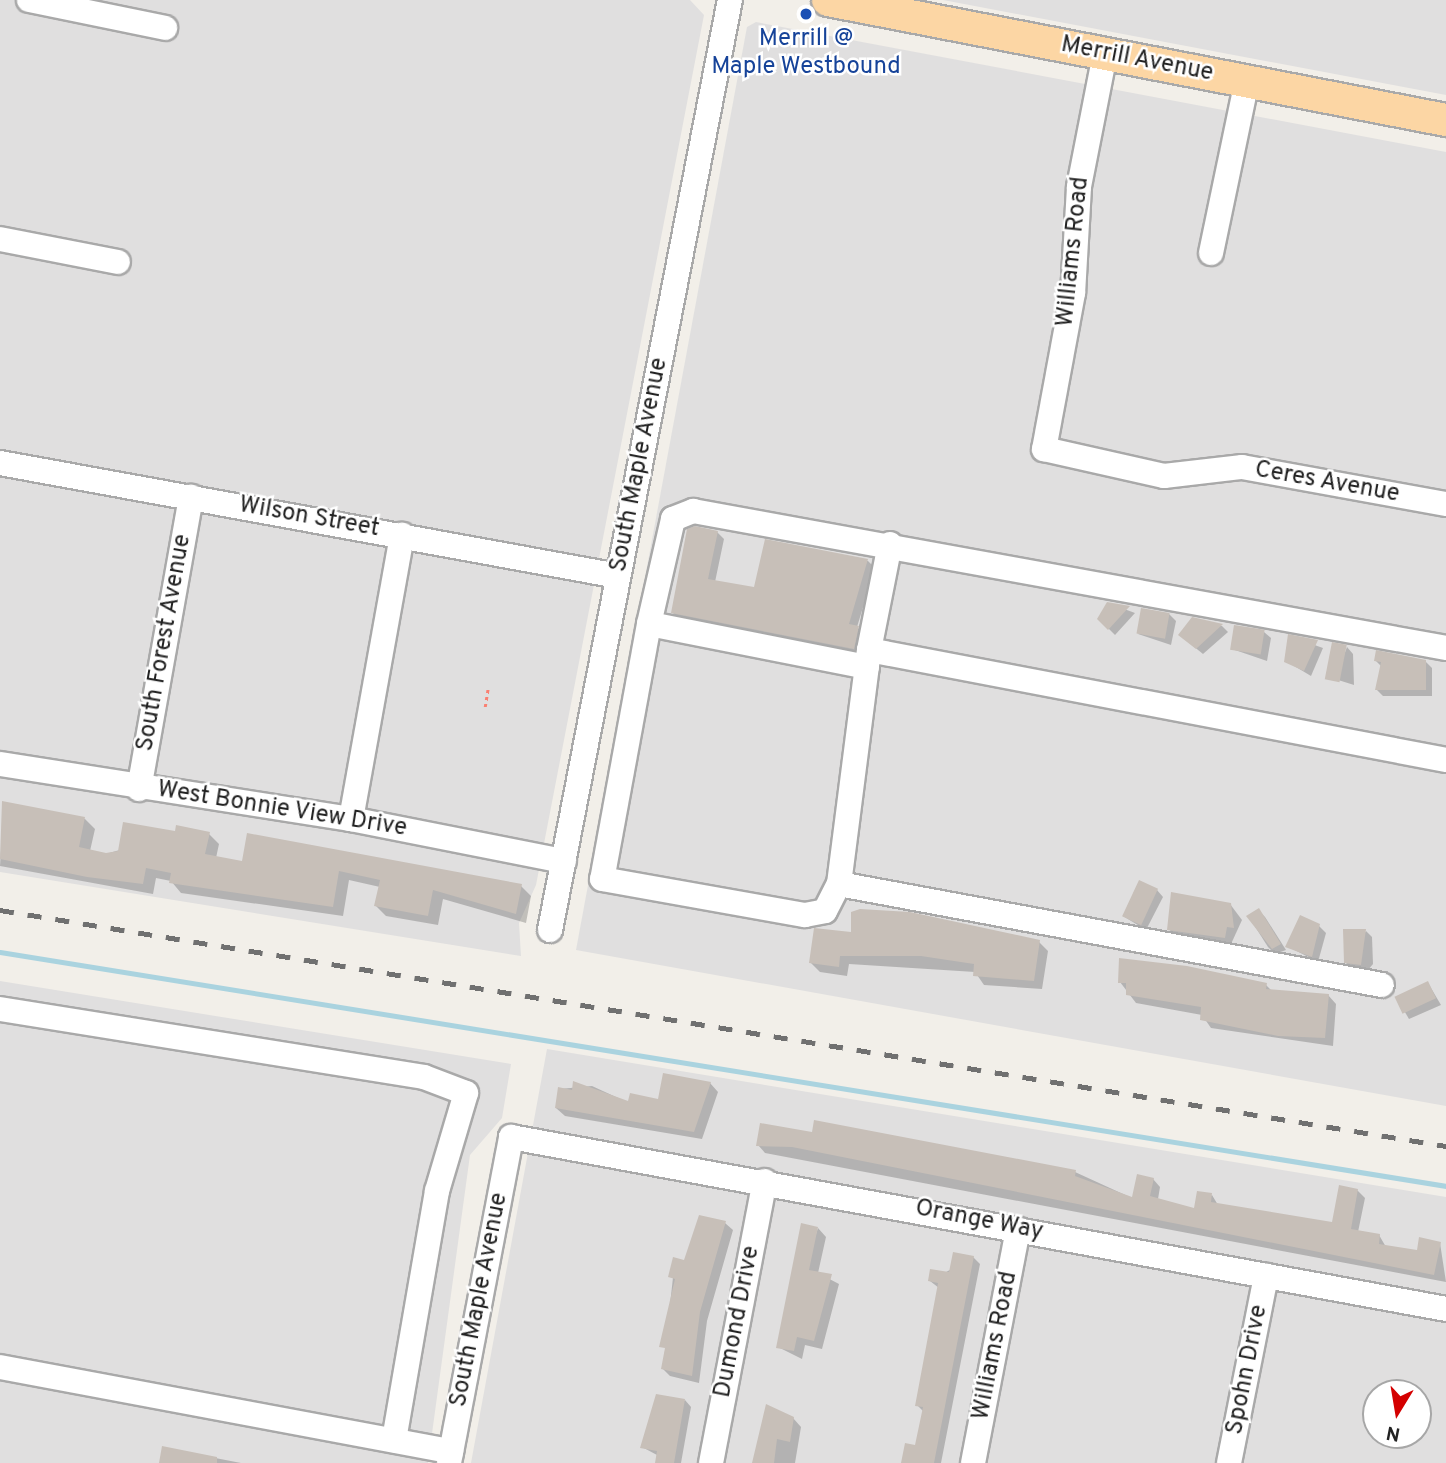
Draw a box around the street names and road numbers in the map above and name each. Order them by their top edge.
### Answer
street label: Merrill Avenue [1058,31,1216,89]
street label: Williams Road [1052,176,1096,328]
street label: South Maple Avenue [605,355,675,575]
street label: Ceres Avenue [1252,456,1402,510]
street label: Wilson Street [237,491,381,545]
street label: South Forest Avenue [132,532,198,754]
street label: West Bonnie View Drive [155,776,409,844]
street label: South Maple Avenue [445,1190,515,1410]
street label: Orange Way [912,1194,1046,1248]
street label: Dumond Drive [709,1244,767,1400]
street label: Williams Road [967,1269,1025,1423]
street label: Spohn Drive [1221,1303,1275,1437]

